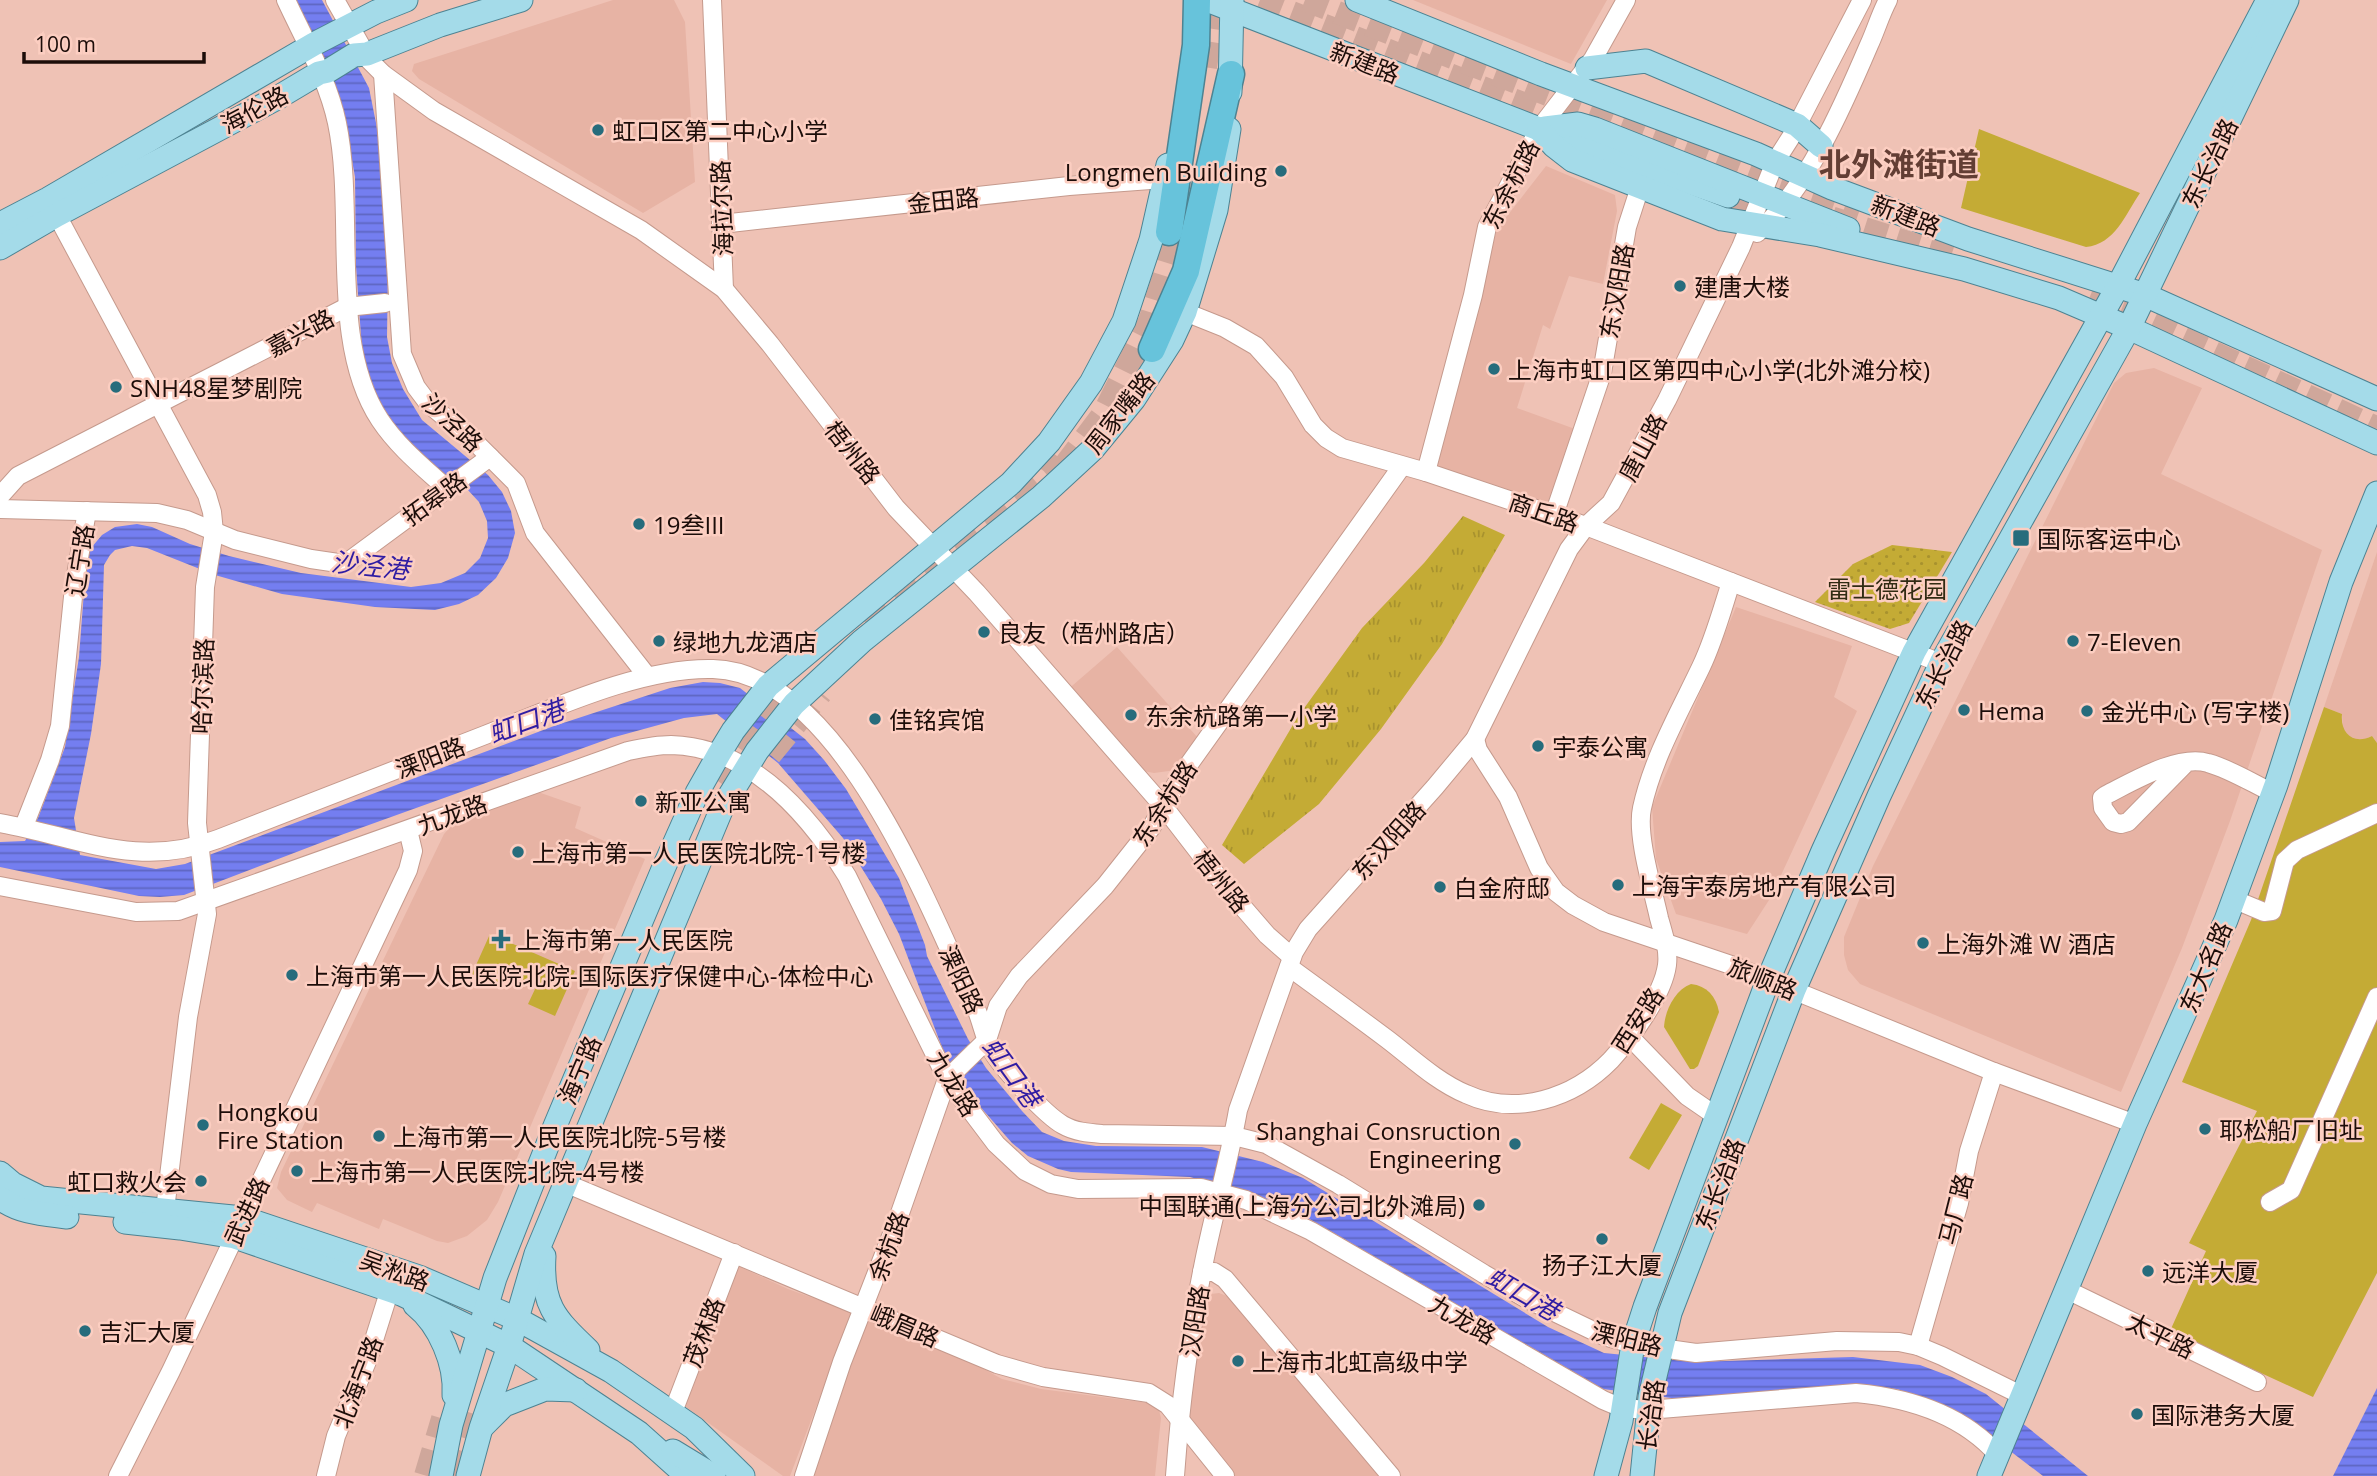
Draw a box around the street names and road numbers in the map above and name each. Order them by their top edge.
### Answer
street label: 新建路 [1325,34,1405,90]
street label: 海伦路 [214,78,294,140]
street label: 东长治路 [2173,113,2245,213]
street label: 东余杭路 [1474,134,1546,234]
street label: 海拉尔路 [703,159,739,257]
street label: 金田路 [905,180,981,220]
street label: 新建路 [1866,187,1946,243]
street label: 东汉阳路 [1591,241,1641,341]
street label: 嘉兴路 [260,301,340,363]
street label: 周家嘴路 [1076,364,1162,460]
street label: 沙泾路 [415,385,491,459]
street label: 唐山路 [1611,407,1673,487]
street label: 梧州路 [818,413,888,491]
street label: 拓皋路 [395,463,473,533]
street label: 商丘路 [1505,485,1583,539]
street label: 辽宁路 [57,522,101,598]
street label: 东长治路 [1907,614,1979,714]
street label: 哈尔滨路 [184,637,220,735]
street label: 溧阳路 [390,729,470,785]
street label: 东余杭路 [1124,754,1204,852]
street label: 九龙路 [413,786,491,842]
street label: 东汉阳路 [1344,793,1432,887]
street label: 梧州路 [1187,843,1257,919]
street label: 东大名路 [2171,916,2239,1018]
street label: 溧阳路 [932,939,992,1019]
street label: 旅顺路 [1723,949,1803,1007]
street label: 西安路 [1604,981,1670,1059]
street label: 海宁路 [550,1030,608,1110]
street label: 九龙路 [921,1044,987,1122]
street label: 东长治路 [1686,1133,1752,1235]
street label: 马厂路 [1930,1170,1980,1248]
street label: 武进路 [216,1171,276,1251]
street label: 余杭路 [860,1207,916,1285]
street label: 吴淞路 [356,1242,434,1298]
street label: 汉阳路 [1172,1283,1216,1359]
street label: 九龙路 [1424,1287,1502,1351]
street label: 茂林路 [675,1292,731,1372]
street label: 峨眉路 [865,1296,945,1354]
street label: 太平路 [2121,1304,2201,1366]
street label: 溧阳路 [1588,1313,1666,1363]
street label: 北海宁路 [324,1331,390,1433]
street label: 长治路 [1629,1377,1671,1453]

